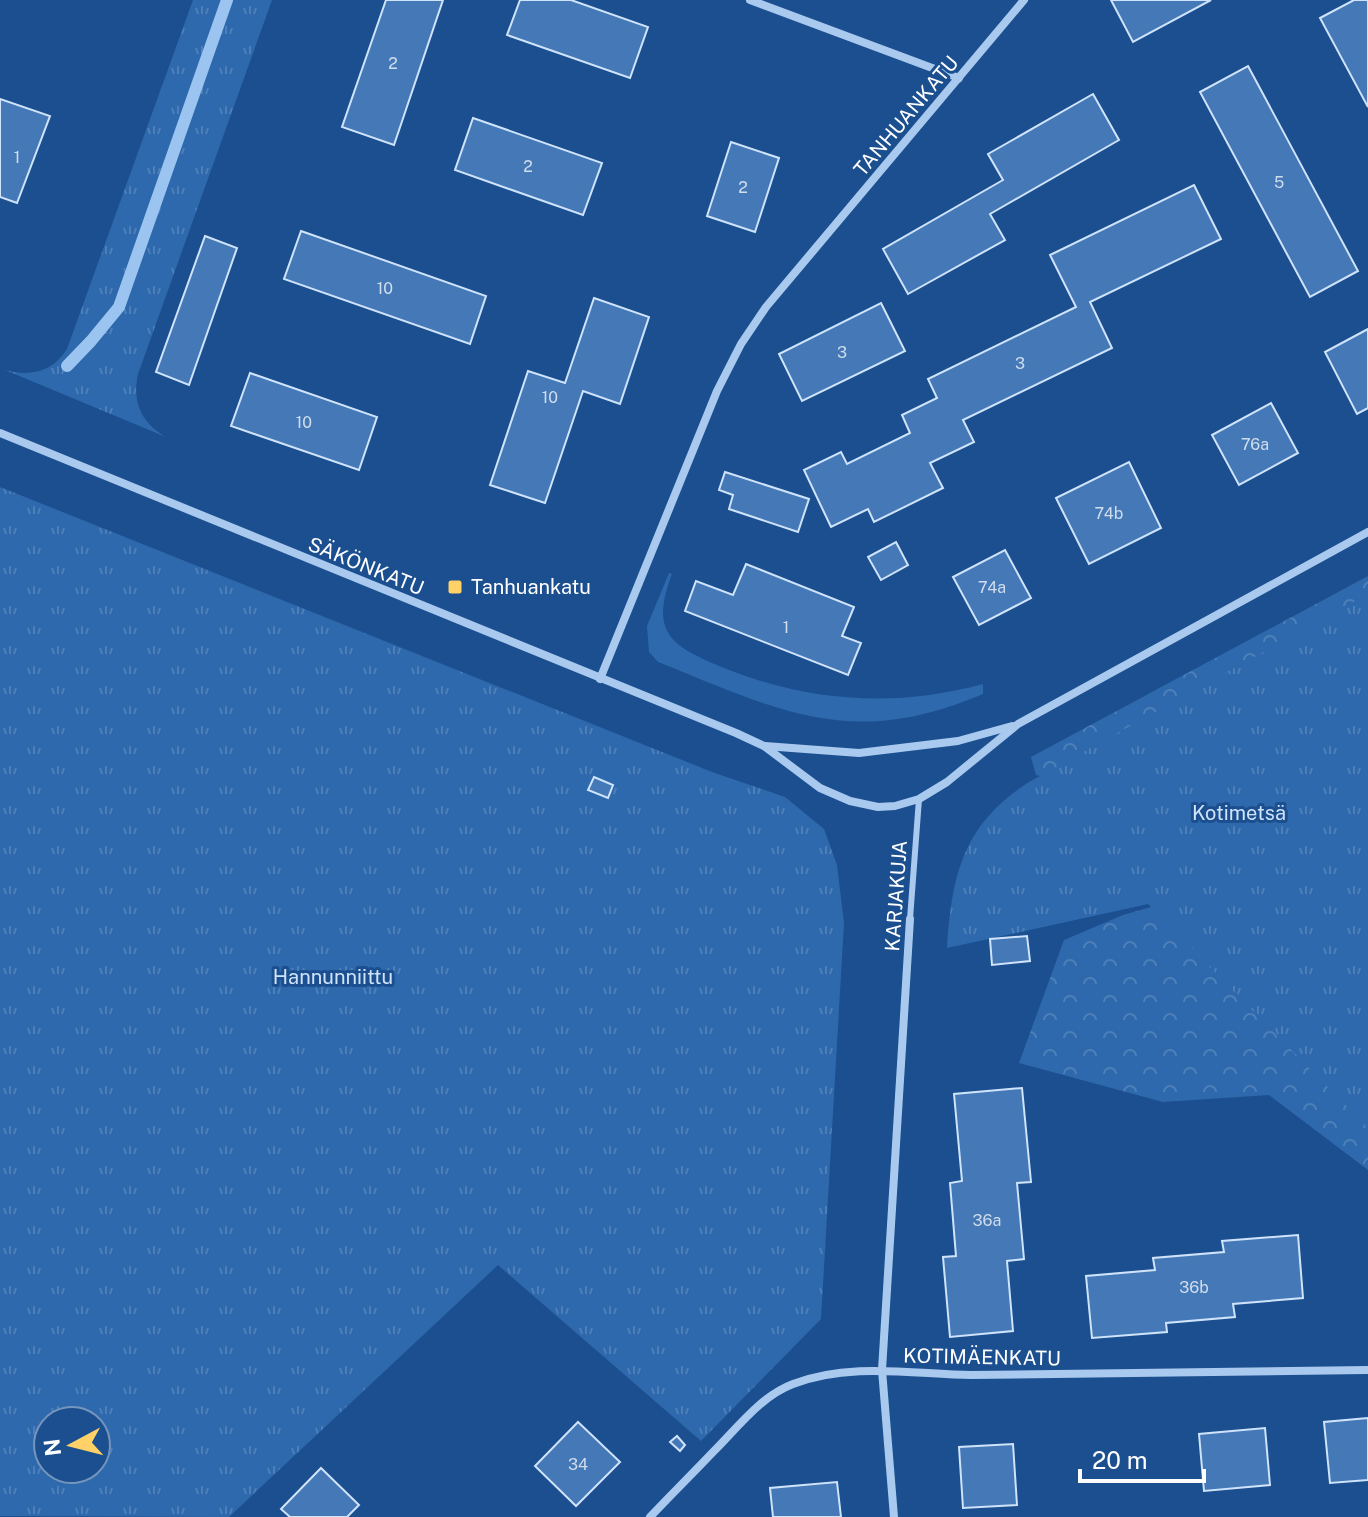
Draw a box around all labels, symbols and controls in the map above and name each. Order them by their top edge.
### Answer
street label: TANHUANKATU [849,51,963,181]
house number: 2 [388,54,398,73]
house number: 1 [14,148,20,167]
house number: 2 [523,157,533,176]
house number: 5 [1274,173,1284,192]
house number: 2 [738,178,748,197]
house number: 10 [377,279,393,298]
house number: 3 [837,343,847,362]
house number: 3 [1015,354,1025,373]
house number: 10 [542,388,558,407]
house number: 10 [296,413,312,432]
house number: 76a [1241,435,1269,454]
house number: 74b [1095,504,1123,523]
street label: SÄKÖNKATU [305,531,428,600]
place label: Tanhuankatu [471,575,591,599]
marker: Tanhuankatu [446,578,464,596]
house number: 74a [978,578,1006,597]
house number: 1 [783,618,789,637]
park label: Kotimetsä [1192,801,1286,825]
street label: KARJAKUJA [880,840,912,952]
park label: Hannunniittu [273,965,393,989]
house number: 36a [973,1211,1001,1230]
house number: 36b [1179,1278,1209,1297]
street label: KOTIMÄENKATU [903,1344,1061,1370]
north arrow [32,1405,112,1485]
scale bar [1080,1433,1204,1483]
text: N [38,1437,66,1458]
text: 20 m [1092,1446,1148,1474]
house number: 34 [568,1455,588,1474]

